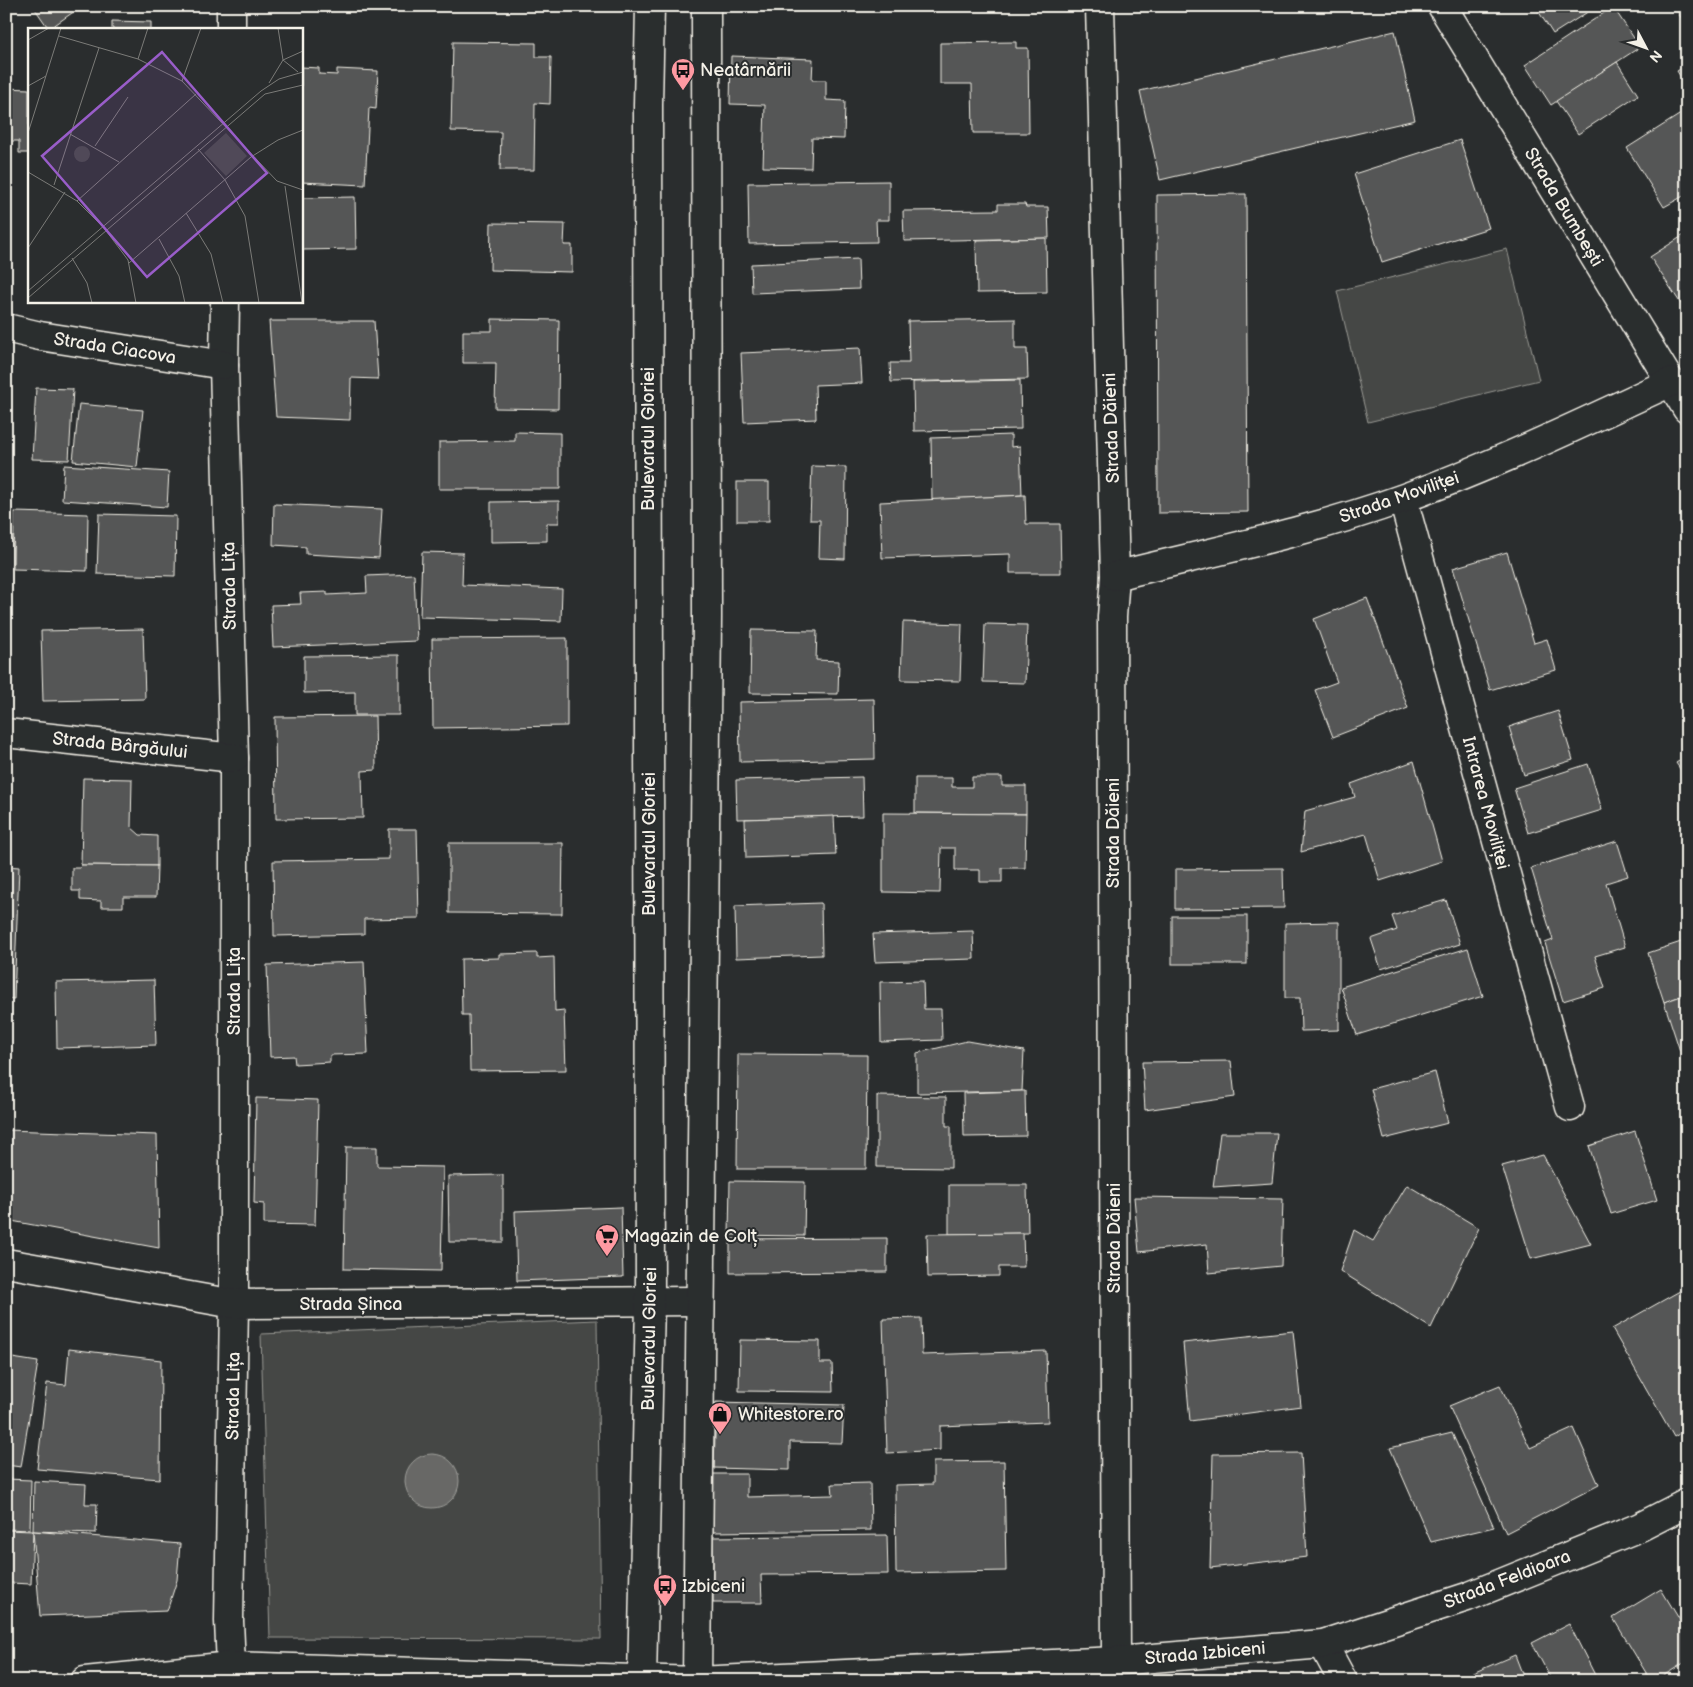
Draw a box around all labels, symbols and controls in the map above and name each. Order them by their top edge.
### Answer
north arrow [1620,22,1670,72]
inset map [28,28,302,302]
text: N [1646,47,1665,66]
bus stop icon: Neatârnării [670,57,696,91]
place label: Neatârnării [700,60,791,81]
street label: Strada Bumbești [1520,144,1607,271]
street label: Strada Ciacova [52,328,178,369]
street label: Bulevardul Gloriei [638,367,659,511]
street label: Strada Dăieni [1099,372,1124,484]
street label: Strada Moviliței [1337,467,1462,528]
street label: Strada Lița [218,542,241,630]
street label: Strada Bârgăului [51,728,189,763]
street label: Intrarea Moviliței [1458,734,1513,872]
street label: Bulevardul Gloriei [639,772,660,916]
street label: Strada Dăieni [1103,778,1124,888]
street label: Strada Lița [224,947,245,1035]
street label: Strada Dăieni [1104,1183,1125,1293]
supermarket icon: Magazin de Colț [594,1223,620,1257]
place label: Magazin de Colț [624,1226,758,1247]
street label: Bulevardul Gloriei [638,1267,661,1411]
street label: Strada Șinca [299,1294,403,1315]
street label: Strada Lița [222,1352,245,1440]
shop icon: Whitestore.ro [707,1401,733,1435]
place label: Whitestore.ro [738,1404,844,1425]
street label: Strada Feldioara [1441,1546,1574,1613]
bus stop icon: Izbiceni [652,1573,678,1607]
place label: Izbiceni [682,1576,745,1597]
street label: Strada Izbiceni [1144,1638,1266,1669]

